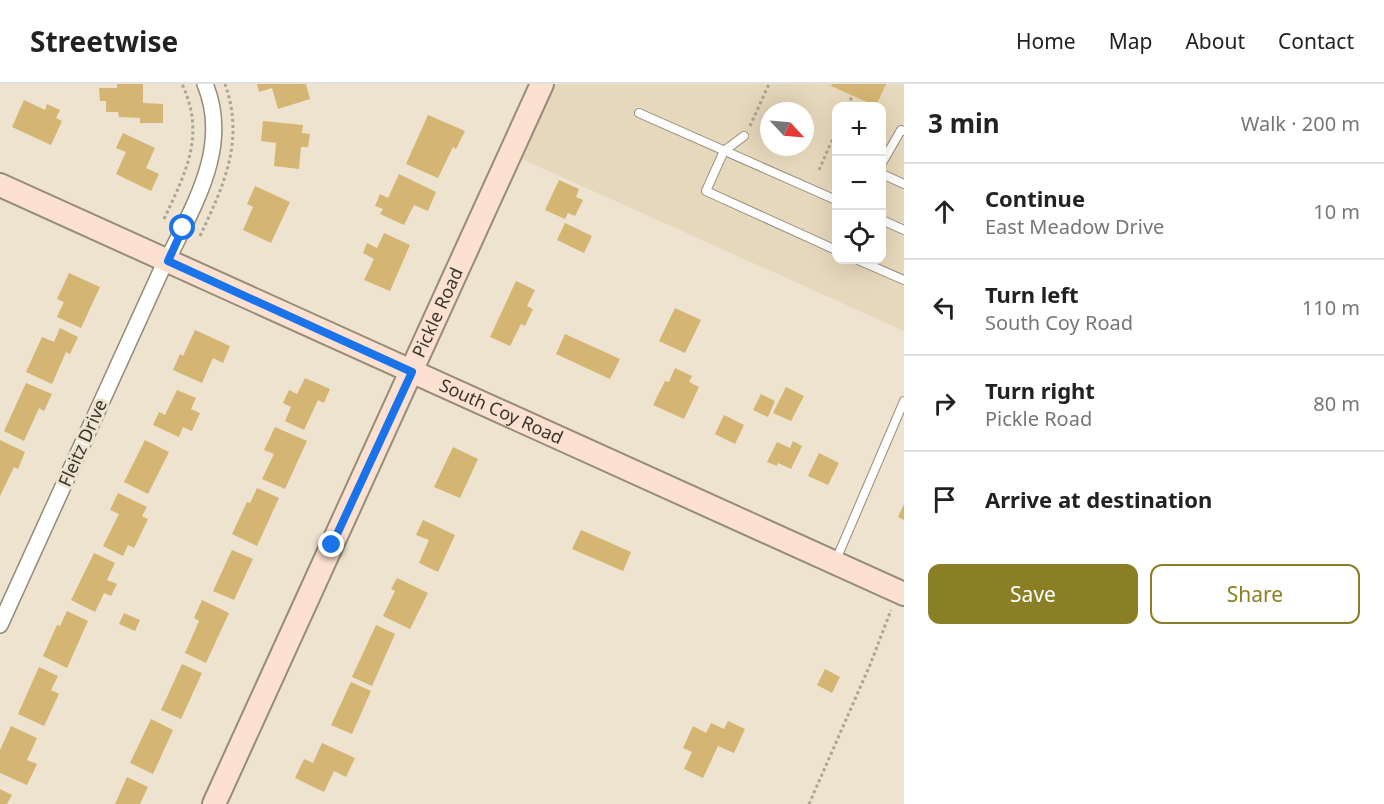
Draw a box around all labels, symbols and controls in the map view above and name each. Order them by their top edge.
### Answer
text: Streetwise [30,22,178,60]
text: Home [1016,27,1076,55]
text: Map [1109,27,1152,55]
text: About [1185,27,1245,55]
text: Contact [1278,27,1354,55]
north arrow [760,102,814,156]
map controls [832,102,886,264]
button: + [832,102,886,156]
text: 3 min [928,105,1000,141]
text: Walk · 200 m [1241,110,1360,137]
button: − [832,156,886,210]
text: Continue [985,183,1085,213]
icon: ahead [928,195,961,228]
text: 10 m [1313,198,1360,225]
button: locate [832,210,886,264]
text: East Meadow Drive [985,213,1164,240]
route start [169,214,195,240]
street label: Pickle Road [406,263,468,361]
text: Turn left [985,279,1079,309]
icon: left [928,291,961,324]
text: 110 m [1302,294,1360,321]
text: South Coy Road [985,309,1133,336]
street label: South Coy Road [436,372,567,449]
text: Turn right [985,375,1095,405]
icon: right [928,387,961,420]
text: 80 m [1313,390,1360,417]
street label: Fleitz Drive [52,395,112,490]
text: Pickle Road [985,405,1092,432]
icon: arrive [928,483,961,516]
text: Arrive at destination [985,484,1212,514]
route end [318,531,344,557]
button: Save [928,564,1138,624]
button: Share [1150,564,1360,624]

